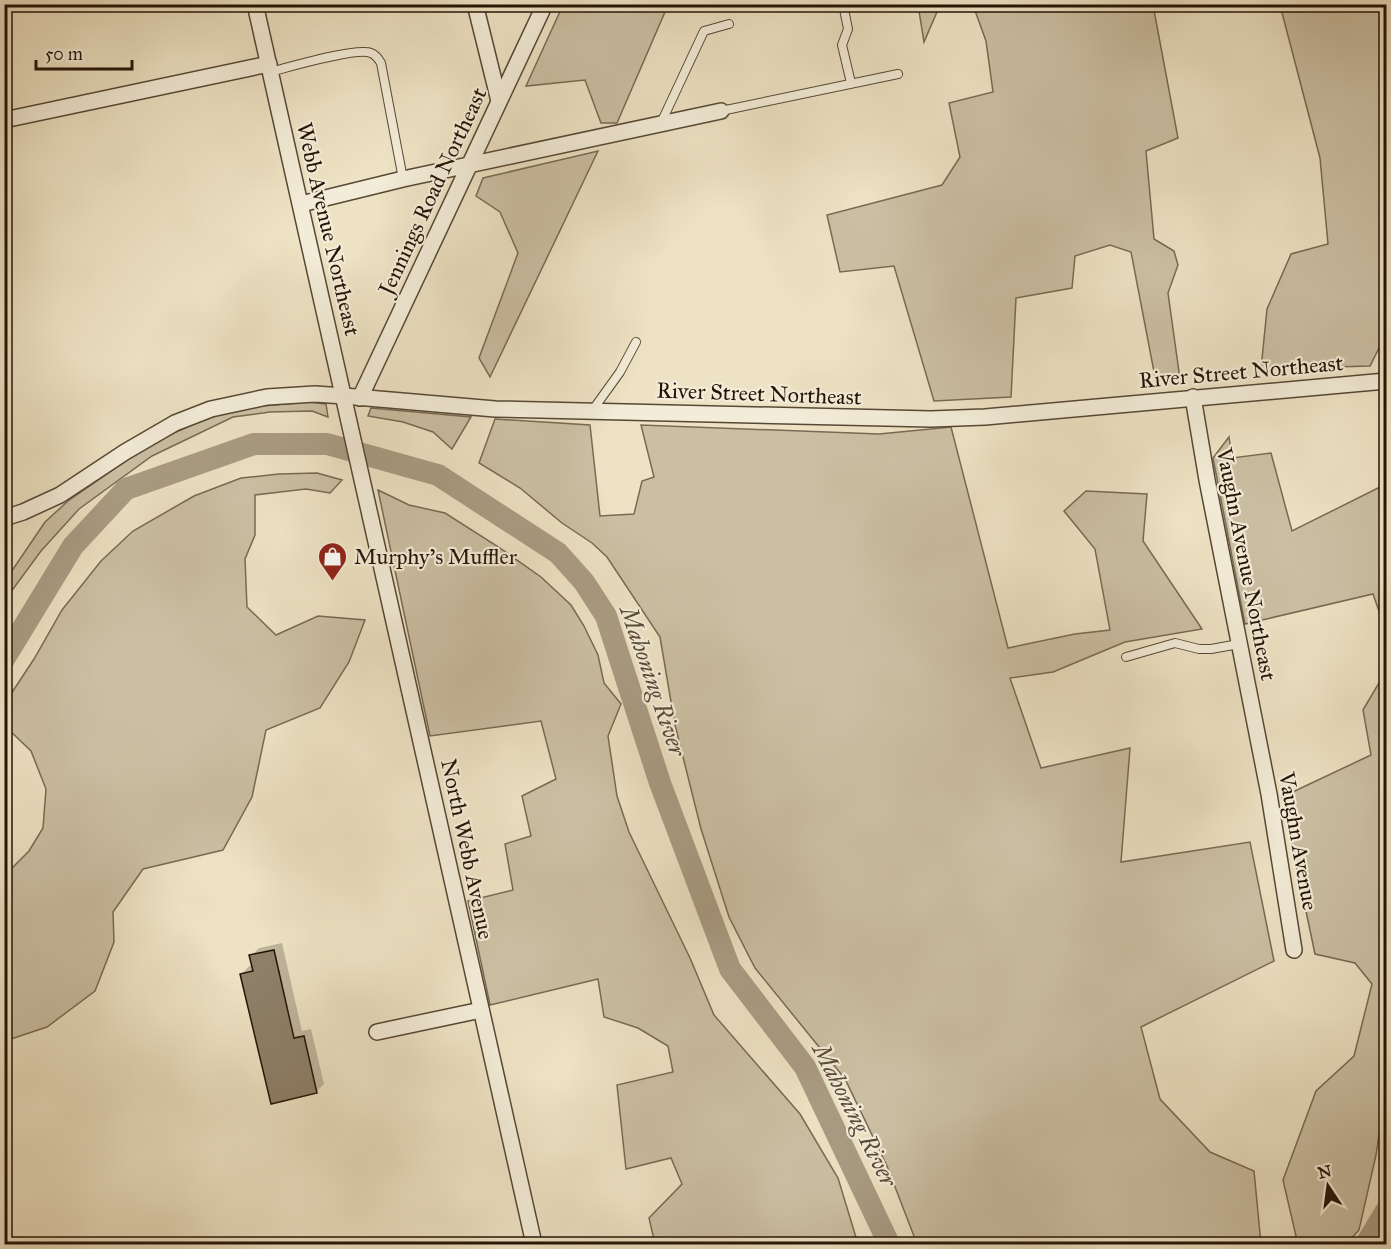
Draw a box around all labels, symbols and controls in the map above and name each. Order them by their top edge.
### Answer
scale bar [36,33,132,71]
text: 50 m [45,43,83,65]
street label: Jennings Road Northeast [372,83,493,301]
street label: Webb Avenue Northeast [291,120,366,339]
street label: River Street Northeast [1138,349,1345,394]
street label: River Street Northeast [656,376,862,411]
street label: Vaughn Avenue Northeast [1211,444,1282,683]
shop icon: Murphy's Muffler [317,540,349,582]
place label: Murphy's Muffler [354,543,518,570]
water label: Mahoning River [613,600,693,762]
street label: North Webb Avenue [435,756,500,942]
street label: Vaughn Avenue [1273,769,1324,912]
water label: Mahoning River [805,1037,905,1193]
north arrow [1298,1156,1358,1216]
text: N [1316,1161,1334,1183]

